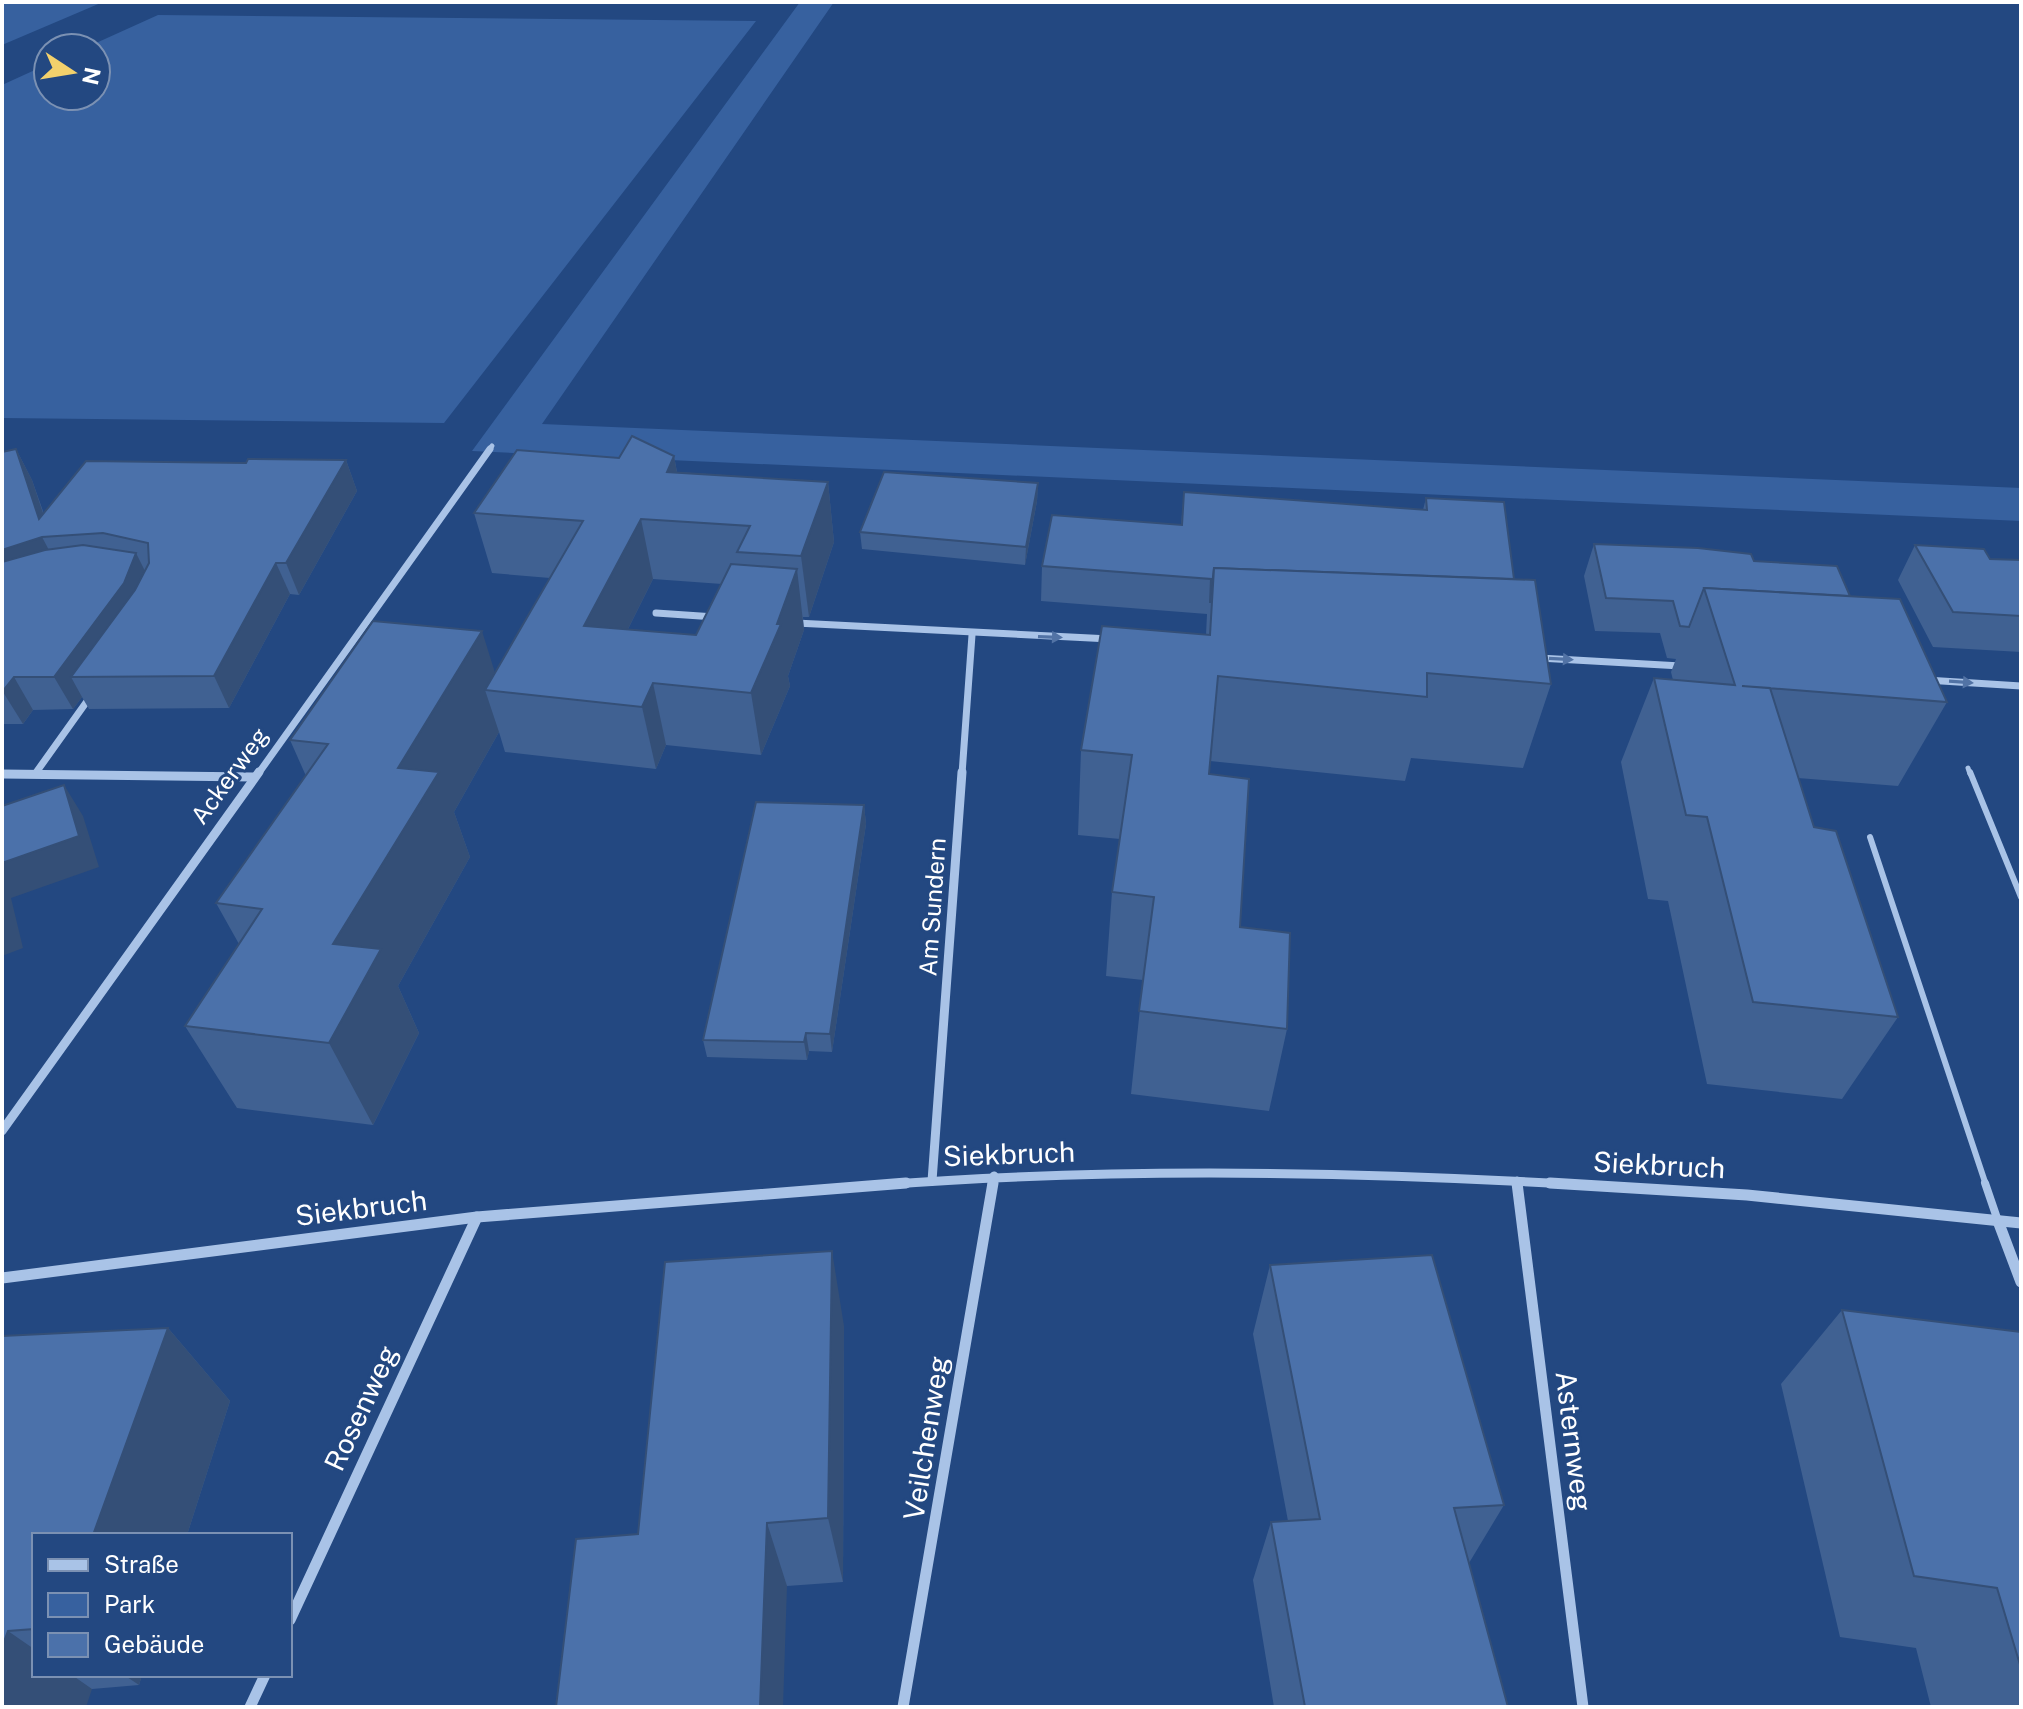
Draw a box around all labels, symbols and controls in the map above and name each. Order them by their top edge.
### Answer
north arrow [32,32,112,112]
text: N [77,65,106,87]
one-way arrow [1038,631,1063,644]
one-way arrow [1549,653,1574,666]
one-way arrow [1949,676,1974,689]
street label: Ackerweg [185,722,274,829]
street label: Am Sundern [913,837,951,977]
street label: Siekbruch [942,1135,1076,1172]
street label: Siekbruch [1592,1145,1726,1184]
street label: Siekbruch [293,1183,429,1232]
street label: Rosenweg [317,1340,404,1476]
street label: Veilchenweg [896,1353,955,1522]
street label: Asternweg [1550,1369,1599,1513]
legend [32,1533,292,1677]
text: Straße [104,1550,179,1578]
text: Park [104,1590,155,1618]
text: Gebäude [104,1630,204,1658]

